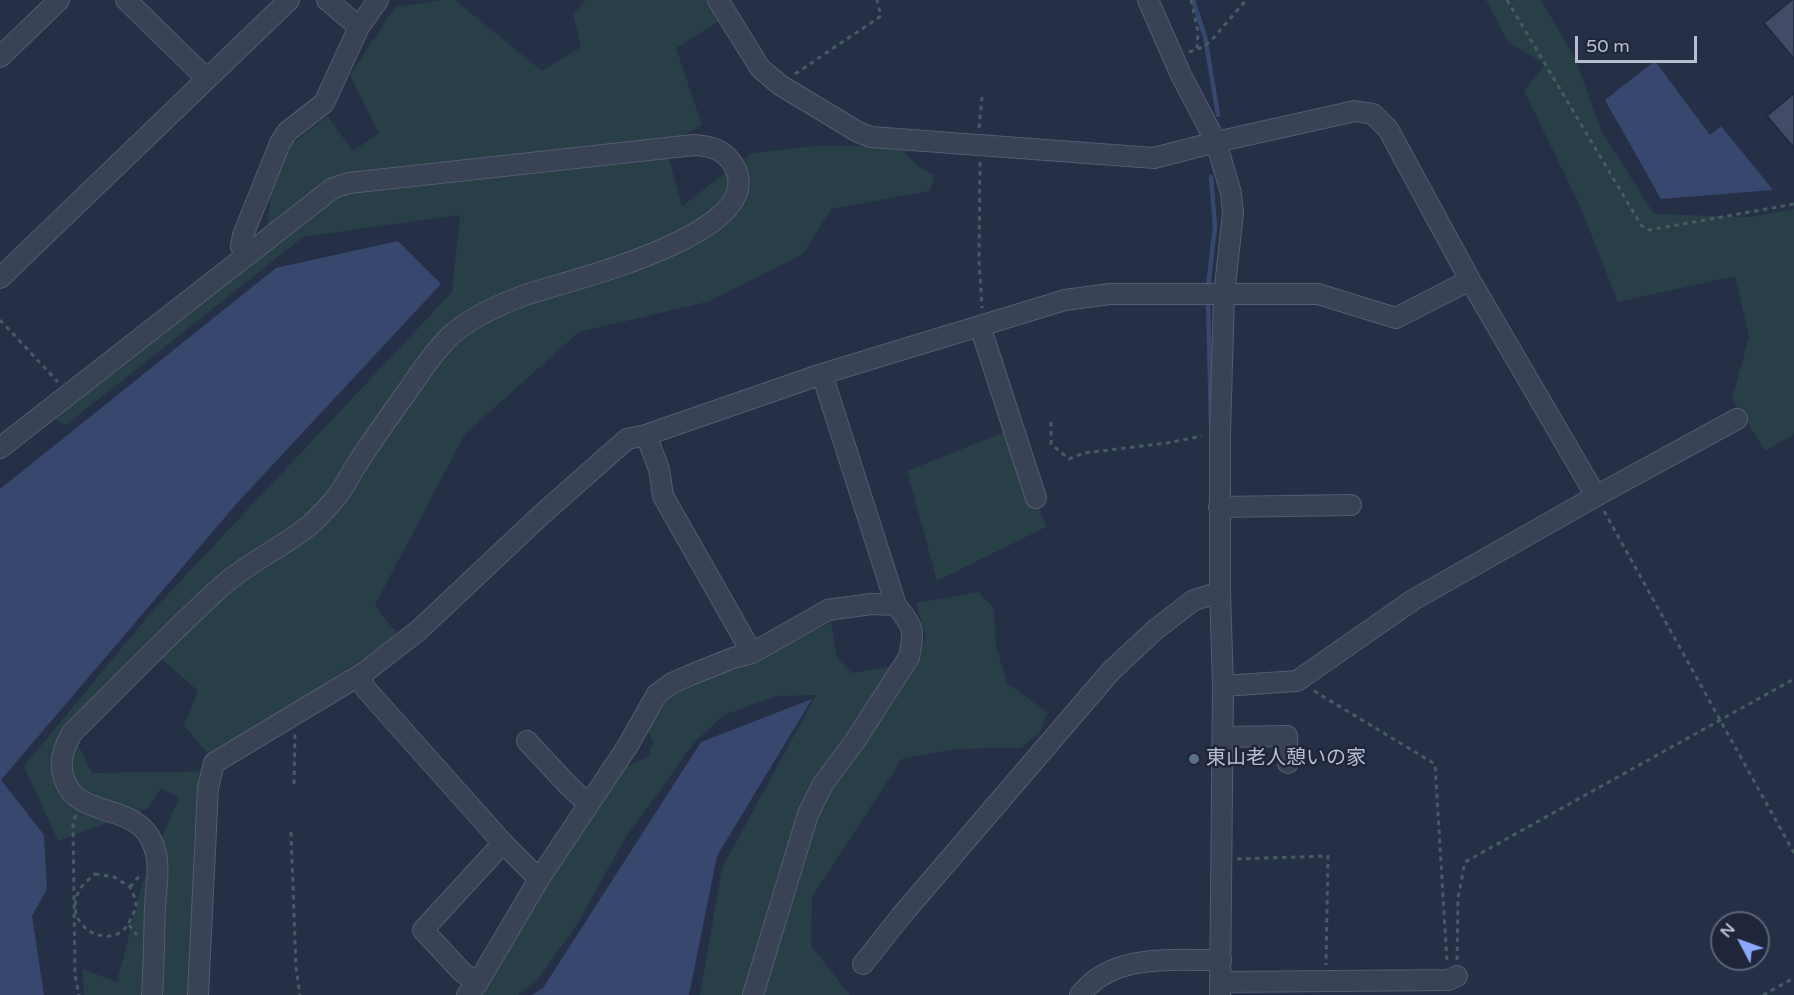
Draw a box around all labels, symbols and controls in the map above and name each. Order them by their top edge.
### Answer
scale bar [1578,24,1700,62]
text: 50 m [1586,35,1630,57]
place label: 東山老人憩いの家 [1206,747,1366,771]
marker: 東山老人憩いの家 [1187,752,1201,766]
north arrow [1710,911,1770,971]
text: N [1716,919,1740,942]

